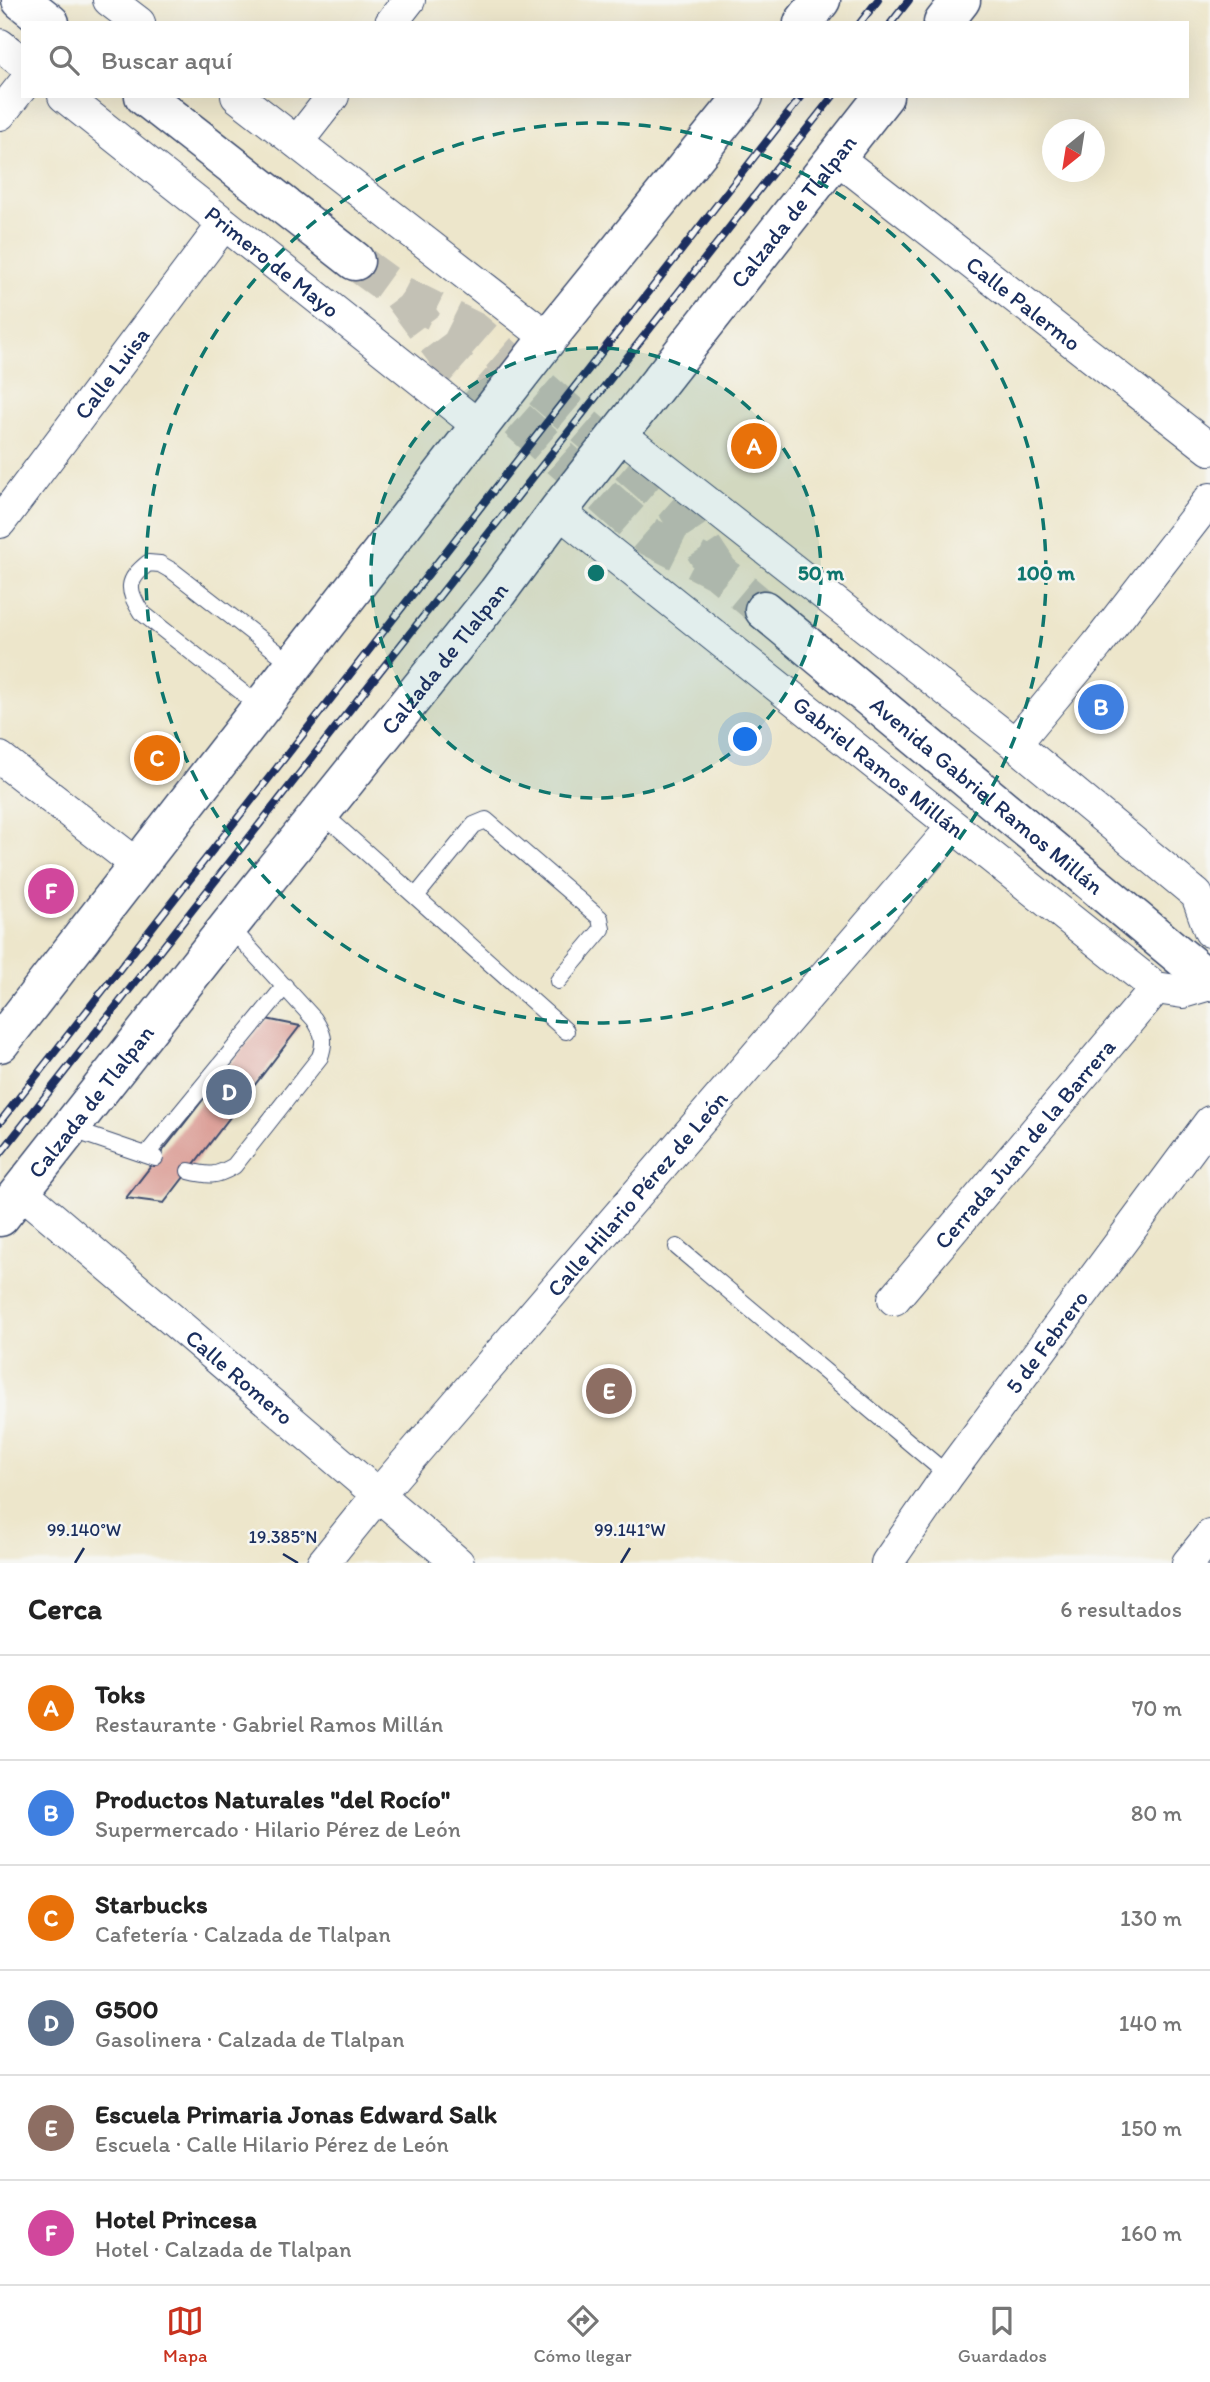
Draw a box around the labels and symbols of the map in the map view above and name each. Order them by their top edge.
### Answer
north arrow [1042,119,1105,182]
street label: Calzada de Tlalpan [725,129,862,294]
street label: Primero de Mayo [199,200,345,324]
street label: Calle Palermo [961,250,1087,357]
street label: Calle Luisa [68,322,155,425]
pin: A [731,420,777,472]
text: 50 m [798,560,845,585]
text: 100 m [1017,560,1075,585]
centre of rings [584,561,608,585]
street label: Calzada de Tlalpan [375,577,514,740]
pin: B [1078,681,1124,733]
street label: Gabriel Ramos Millán [787,690,970,843]
street label: Avenida Gabriel Ramos Millán [865,690,1109,901]
your location [728,722,762,756]
pin: C [134,732,180,784]
pin: F [28,865,74,917]
street label: Calzada de Tlalpan [22,1019,160,1184]
street label: Cerrada Juan de la Barrera [928,1033,1121,1255]
pin: D [206,1066,252,1118]
street label: Calle Hilario Pérez de León [541,1085,734,1302]
street label: 5 de Febrero [999,1284,1094,1399]
street label: Calle Romero [180,1323,299,1431]
pin: E [586,1365,632,1417]
text: 99.140°W [47,1519,121,1541]
text: 99.141°W [594,1519,666,1541]
text: 19.385°N [249,1526,317,1548]

